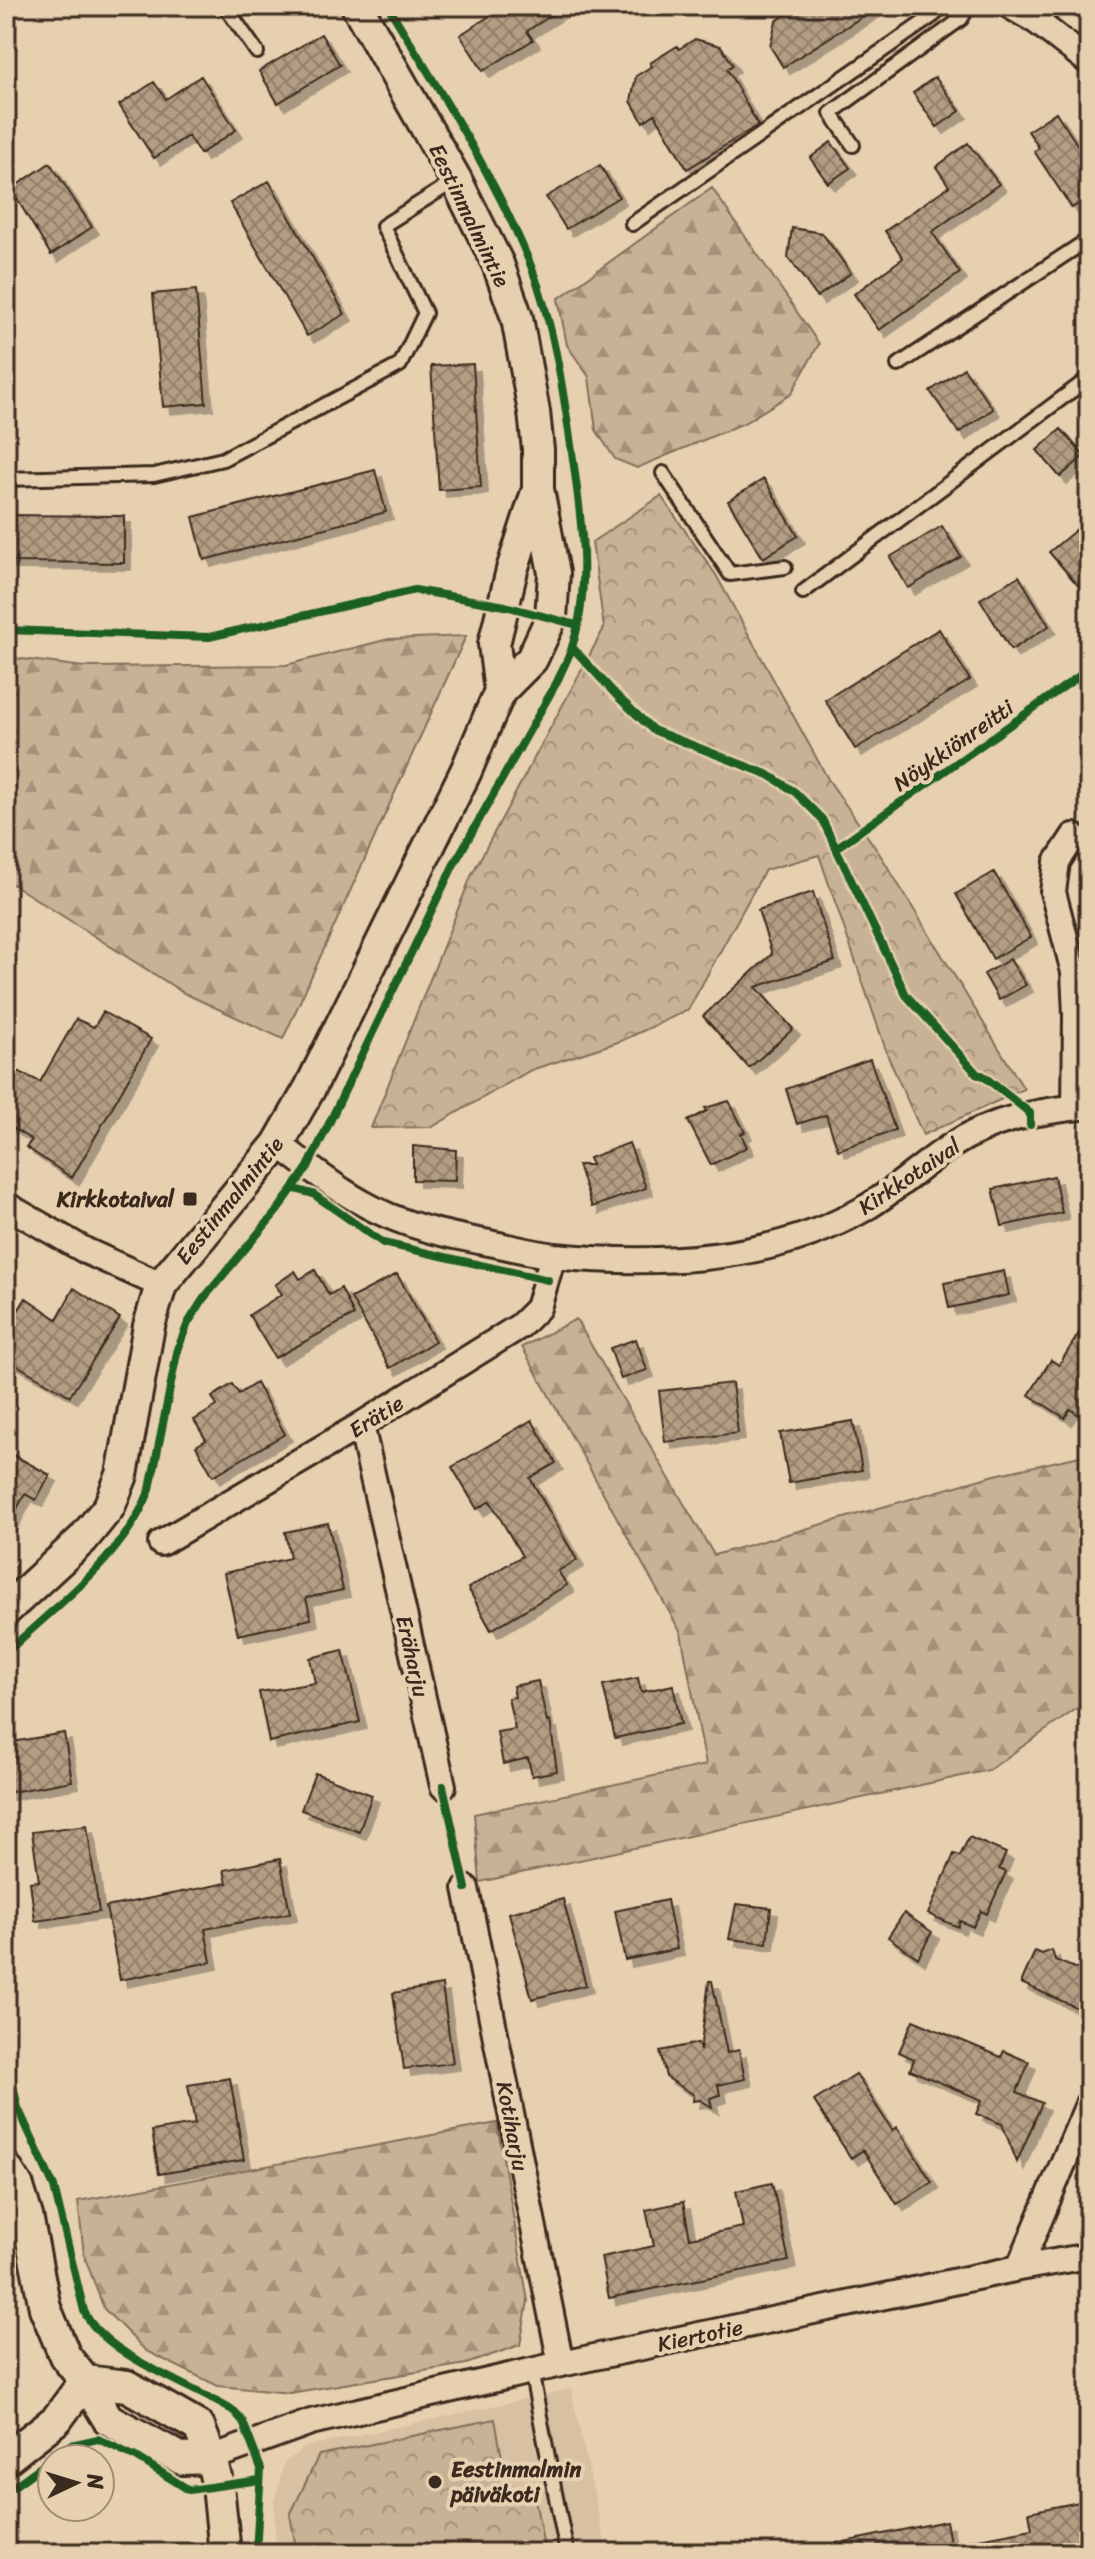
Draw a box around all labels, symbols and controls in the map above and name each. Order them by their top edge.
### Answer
street label: Eestinmalmintie [418,136,522,294]
street label: Nöykkiönreitti [884,688,1023,802]
street label: Eestinmalmintie [165,1127,294,1273]
street label: Kirkkotaival [850,1127,969,1225]
place label: Kirkkotaival [56,1180,175,1219]
marker: Kirkkotaival [181,1190,199,1208]
street label: Erätie [341,1384,412,1449]
street label: Eräharju [384,1611,441,1701]
street label: Kotiharju [485,2078,540,2175]
street label: Kiertotie [654,2307,746,2364]
north arrow [36,2443,116,2523]
place label: Eestinmalmin päiväkoti [449,2450,581,2514]
text: N [75,2472,115,2491]
marker: Eestinmalmin päiväkoti [426,2473,444,2491]

